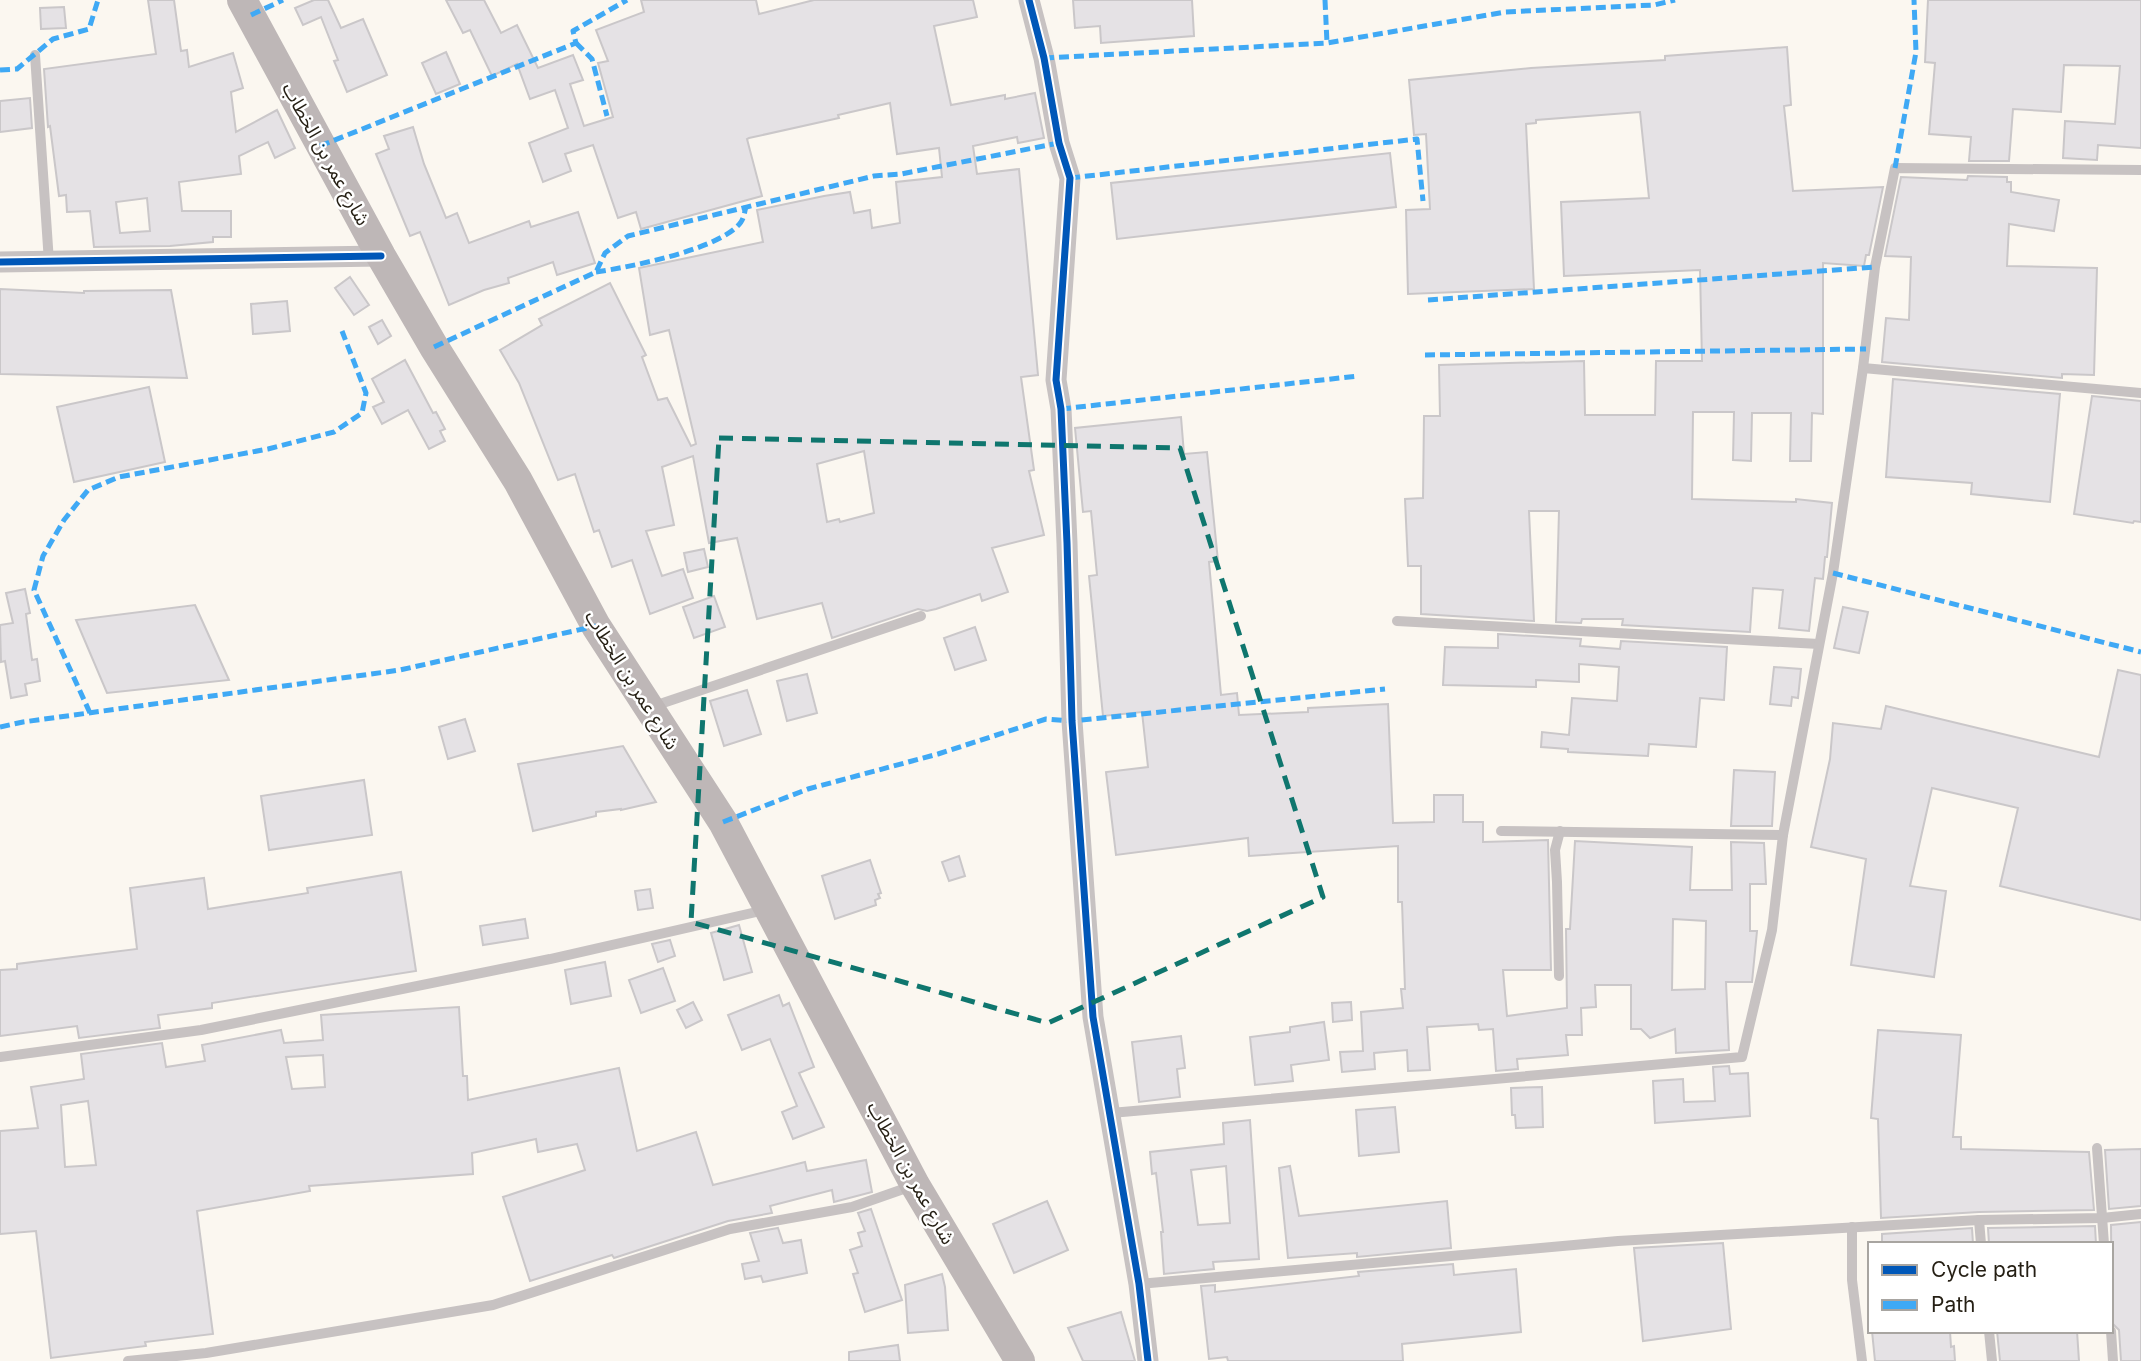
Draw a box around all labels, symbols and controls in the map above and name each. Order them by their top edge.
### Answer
street label: شارع عمر بن الخطاب [276,79,375,230]
street label: شارع عمر بن الخطاب [578,606,684,755]
street label: شارع عمر بن الخطاب [861,1098,960,1249]
legend [1868,1242,2113,1333]
text: Cycle path [1931,1257,2037,1282]
text: Path [1931,1292,1976,1317]

